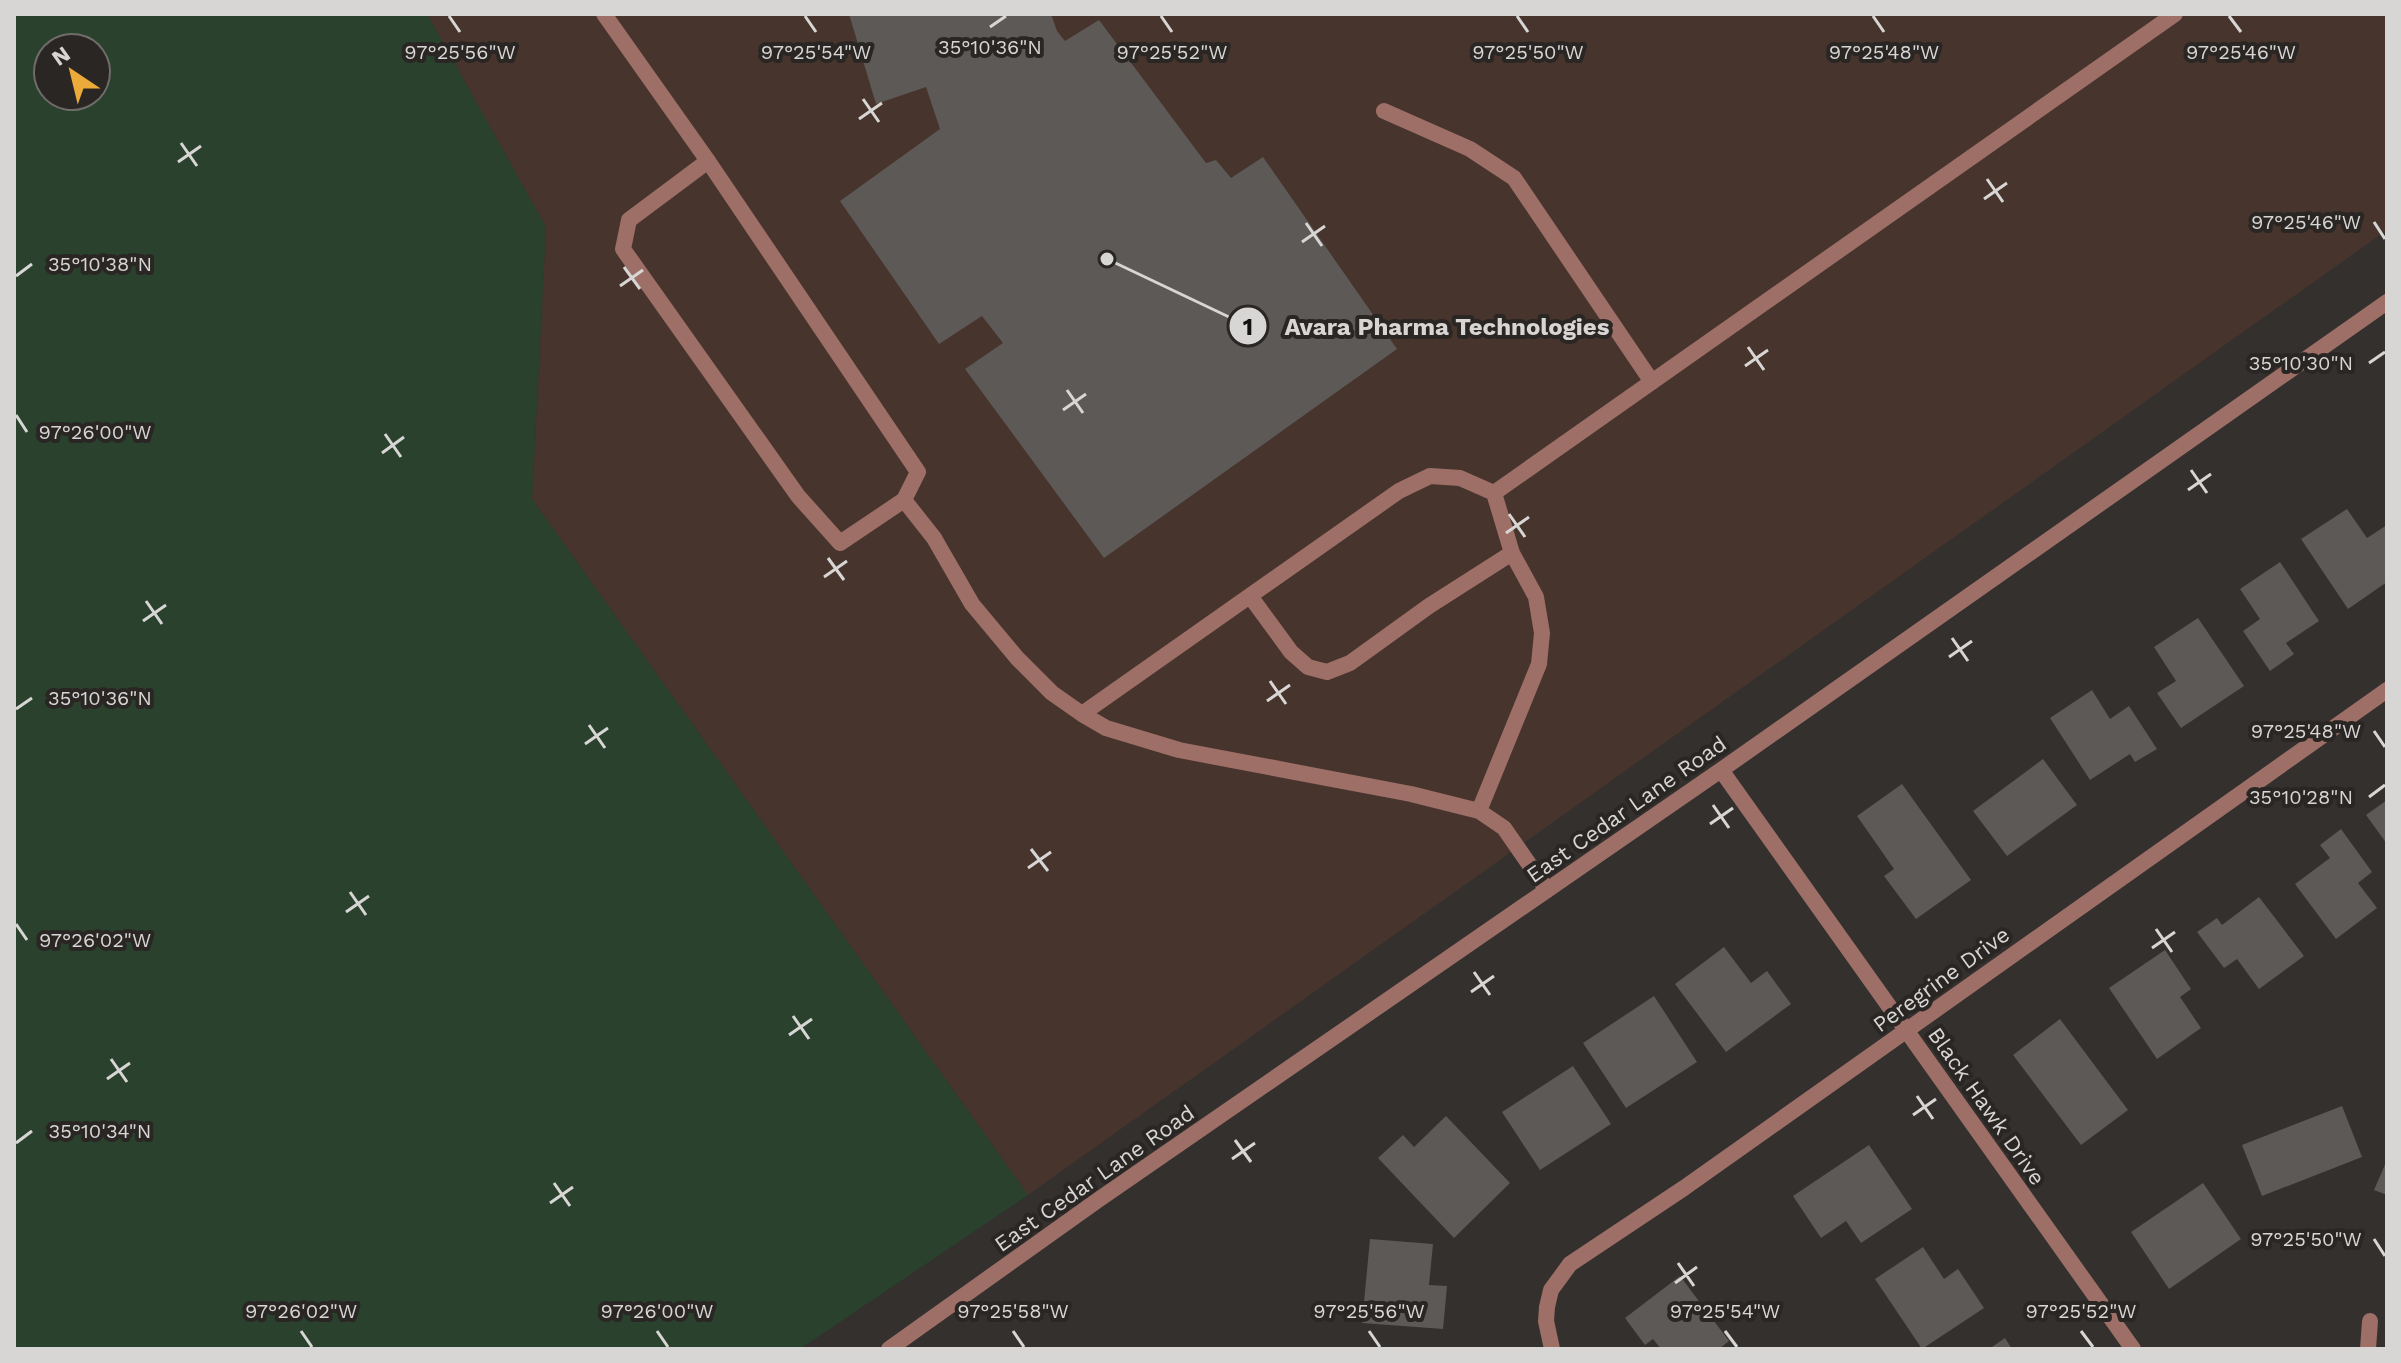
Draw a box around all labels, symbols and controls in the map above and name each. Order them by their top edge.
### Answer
north arrow [32,32,112,112]
text: 35°10'36"N [938,35,1042,59]
text: 97°25'56"W [404,40,516,64]
text: 97°25'54"W [761,40,871,64]
text: 97°25'52"W [1117,40,1227,64]
text: 97°25'50"W [1472,40,1584,64]
text: 97°25'48"W [1829,40,1939,64]
text: 97°25'46"W [2186,40,2296,64]
text: N [47,41,75,71]
text: 97°25'46"W [2251,210,2361,234]
text: 35°10'38"N [48,252,152,276]
callout: Avara Pharma Technologies [1228,302,1626,350]
text: 1 [1243,313,1253,341]
text: Avara Pharma Technologies [1284,313,1610,341]
text: 35°10'30"N [2249,351,2353,375]
text: 97°26'00"W [38,420,152,444]
text: 35°10'36"N [48,686,152,710]
text: 97°25'48"W [2251,719,2361,743]
street label: East Cedar Lane Road [1522,731,1731,888]
text: 35°10'28"N [2249,785,2353,809]
street label: Peregrine Drive [1868,922,2014,1037]
text: 97°26'02"W [39,928,151,952]
street label: Black Hawk Drive [1923,1023,2050,1190]
street label: East Cedar Lane Road [990,1100,1199,1257]
text: 35°10'34"N [48,1119,152,1143]
text: 97°25'50"W [2250,1227,2362,1251]
text: 97°26'02"W [245,1299,357,1323]
text: 97°26'00"W [600,1299,714,1323]
text: 97°25'58"W [957,1299,1069,1323]
text: 97°25'56"W [1313,1299,1425,1323]
text: 97°25'54"W [1670,1299,1780,1323]
text: 97°25'52"W [2026,1299,2136,1323]

